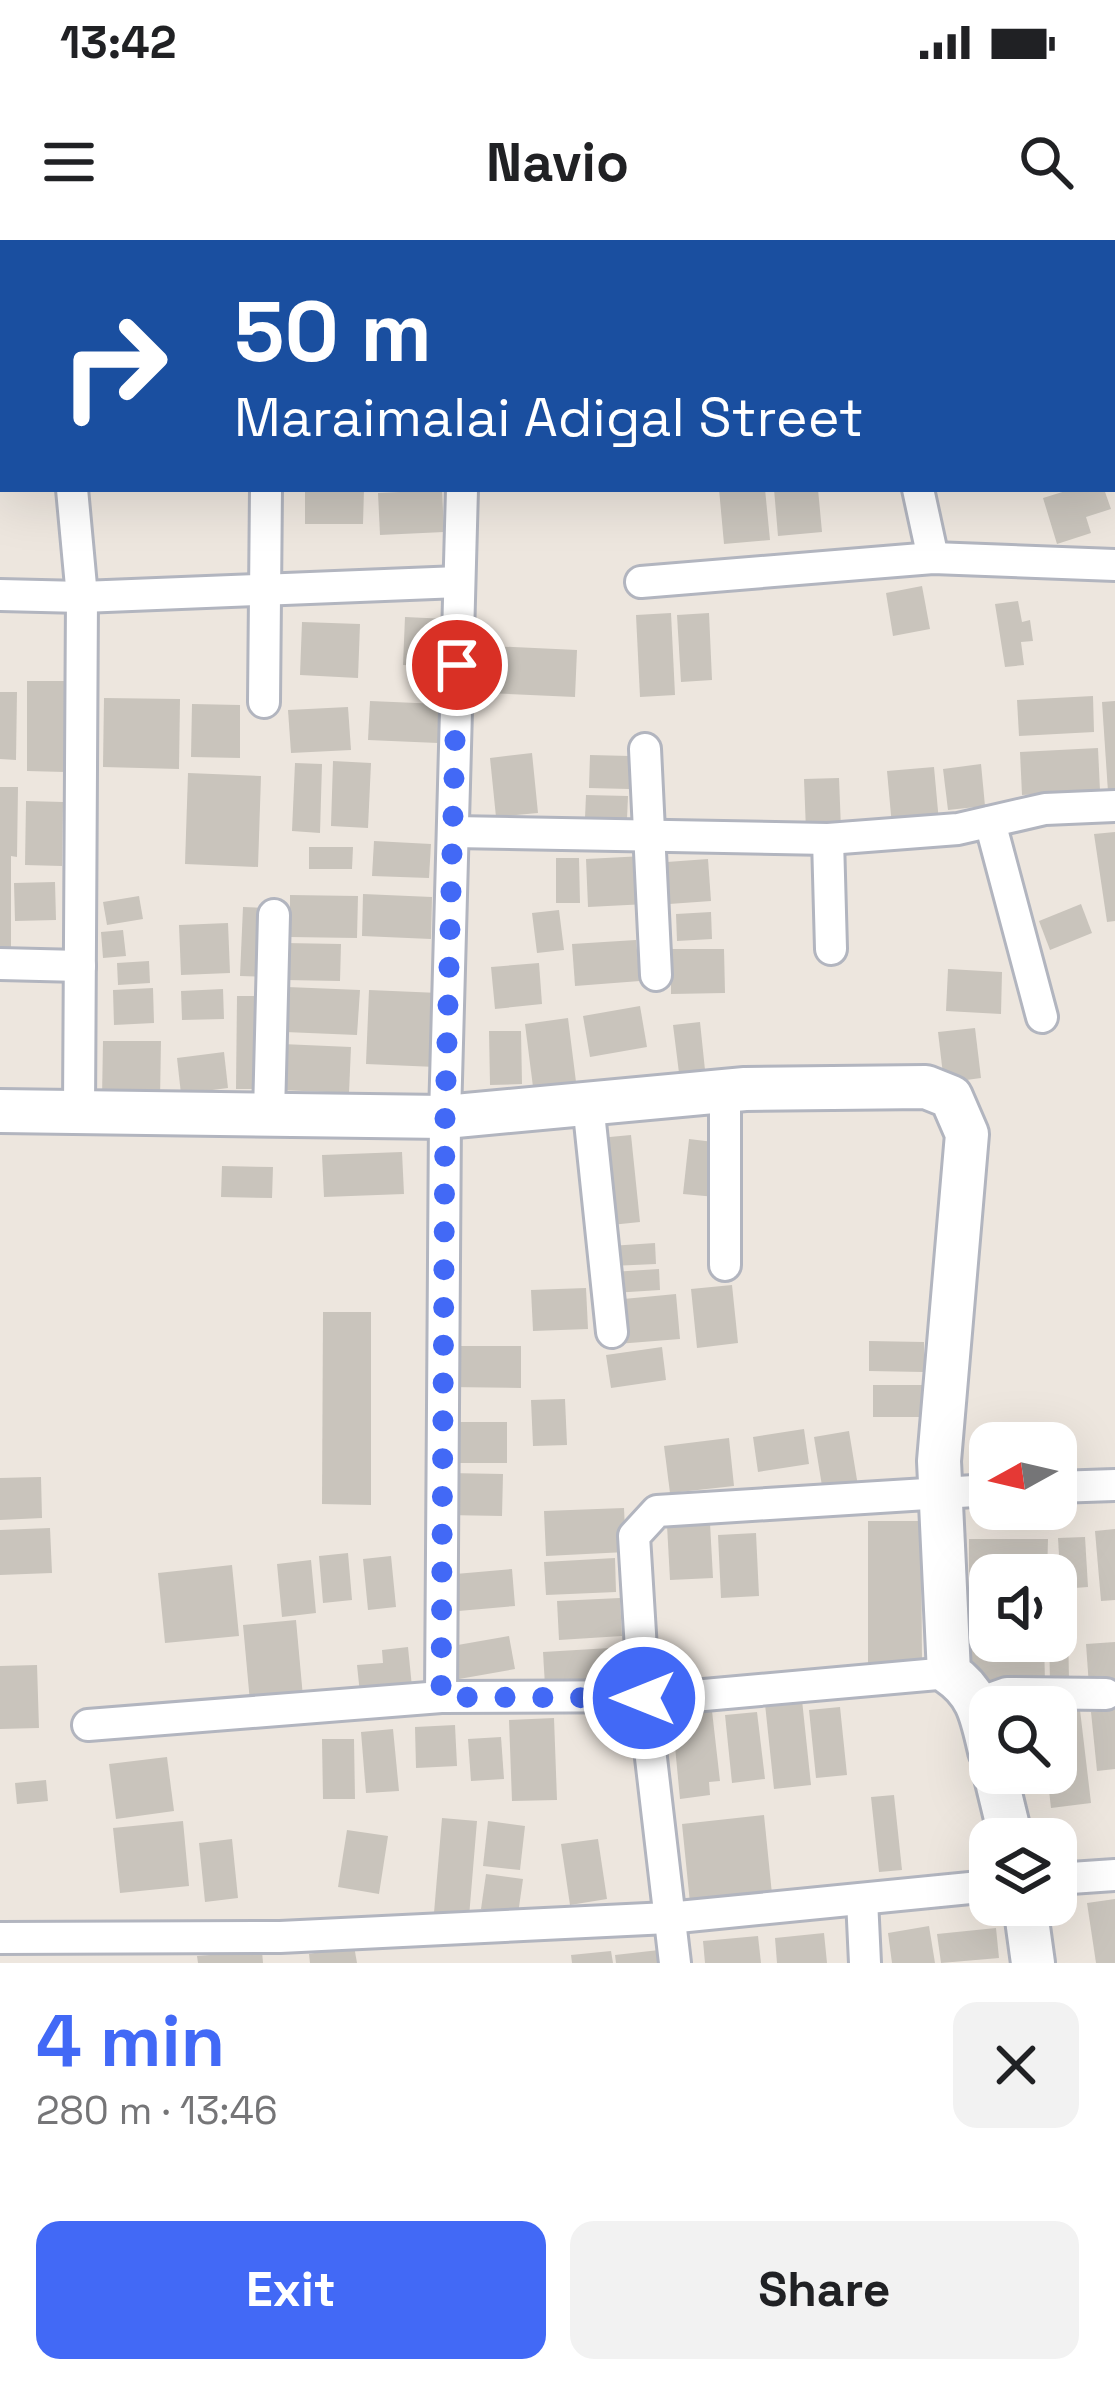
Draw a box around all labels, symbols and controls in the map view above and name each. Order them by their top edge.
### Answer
text: 13:42 [60,14,176,71]
text: Navio [486,128,629,197]
icon: menu [36,129,102,195]
icon: search [1013,129,1079,195]
text: 50 m [234,278,432,386]
icon: right [36,288,192,444]
text: Maraimalai Adigal Street [234,383,864,452]
pin [406,614,508,716]
icon: arrive [424,632,490,698]
north arrow [969,1422,1077,1530]
map controls [969,1422,1077,1926]
button: sound [969,1554,1077,1662]
position arrow [581,1635,707,1761]
button: search [969,1686,1077,1794]
button: layers [969,1818,1077,1926]
text: 4 min [36,1995,225,2087]
button: close [953,2002,1079,2128]
text: 280 m · 13:46 [36,2086,278,2135]
button: Exit [36,2221,546,2359]
button: Share [570,2221,1079,2359]

